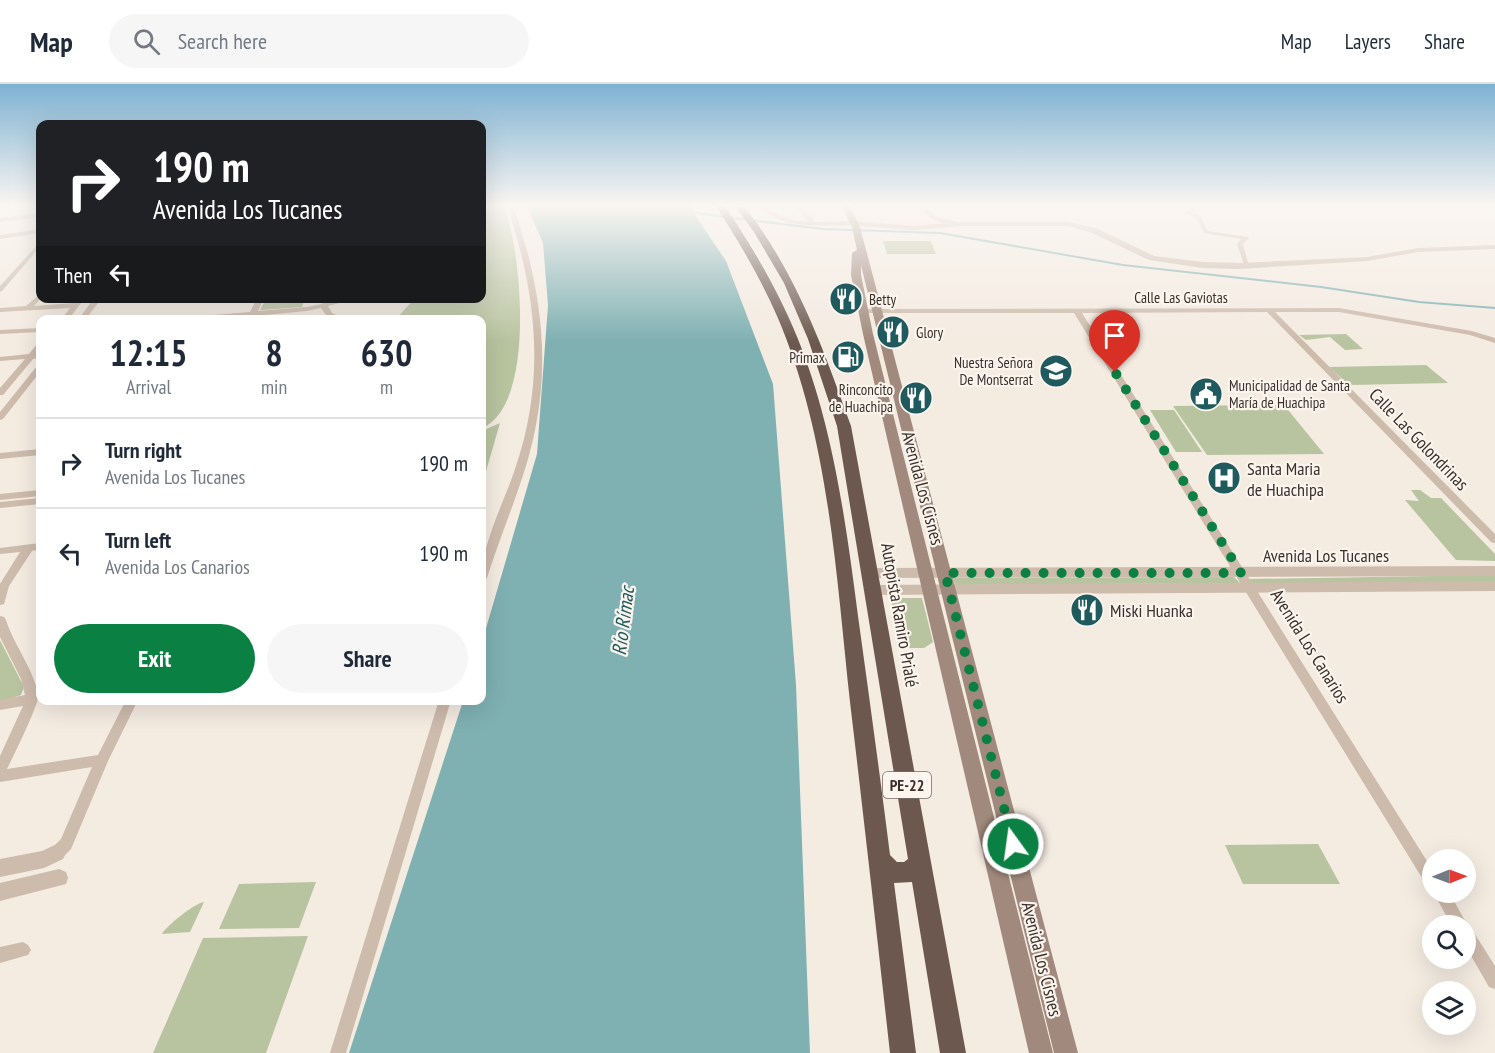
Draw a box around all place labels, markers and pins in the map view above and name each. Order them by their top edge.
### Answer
restaurant icon: Betty [828,281,864,317]
place label: Betty [869,290,896,309]
pin [1089,310,1140,372]
restaurant icon: Glory [875,314,911,350]
place label: Glory [916,323,943,342]
fuel station icon: Primax [830,339,866,375]
place label: Primax [789,348,825,367]
place label: Nuestra Señora De Montserrat [954,353,1033,389]
school or university icon: Nuestra Señora De Montserrat [1038,353,1074,389]
public building icon: Municipalidad de Santa María de Huachipa [1188,376,1224,412]
place label: Municipalidad de Santa María de Huachipa [1229,376,1350,412]
place label: Rinconcito de Huachipa [829,380,893,416]
restaurant icon: Rinconcito de Huachipa [898,380,934,416]
place label: Santa Maria de Huachipa [1247,457,1324,501]
hospital icon: Santa Maria de Huachipa [1206,460,1242,496]
restaurant icon: Miski Huanka [1069,592,1105,628]
place label: Miski Huanka [1110,599,1193,622]

